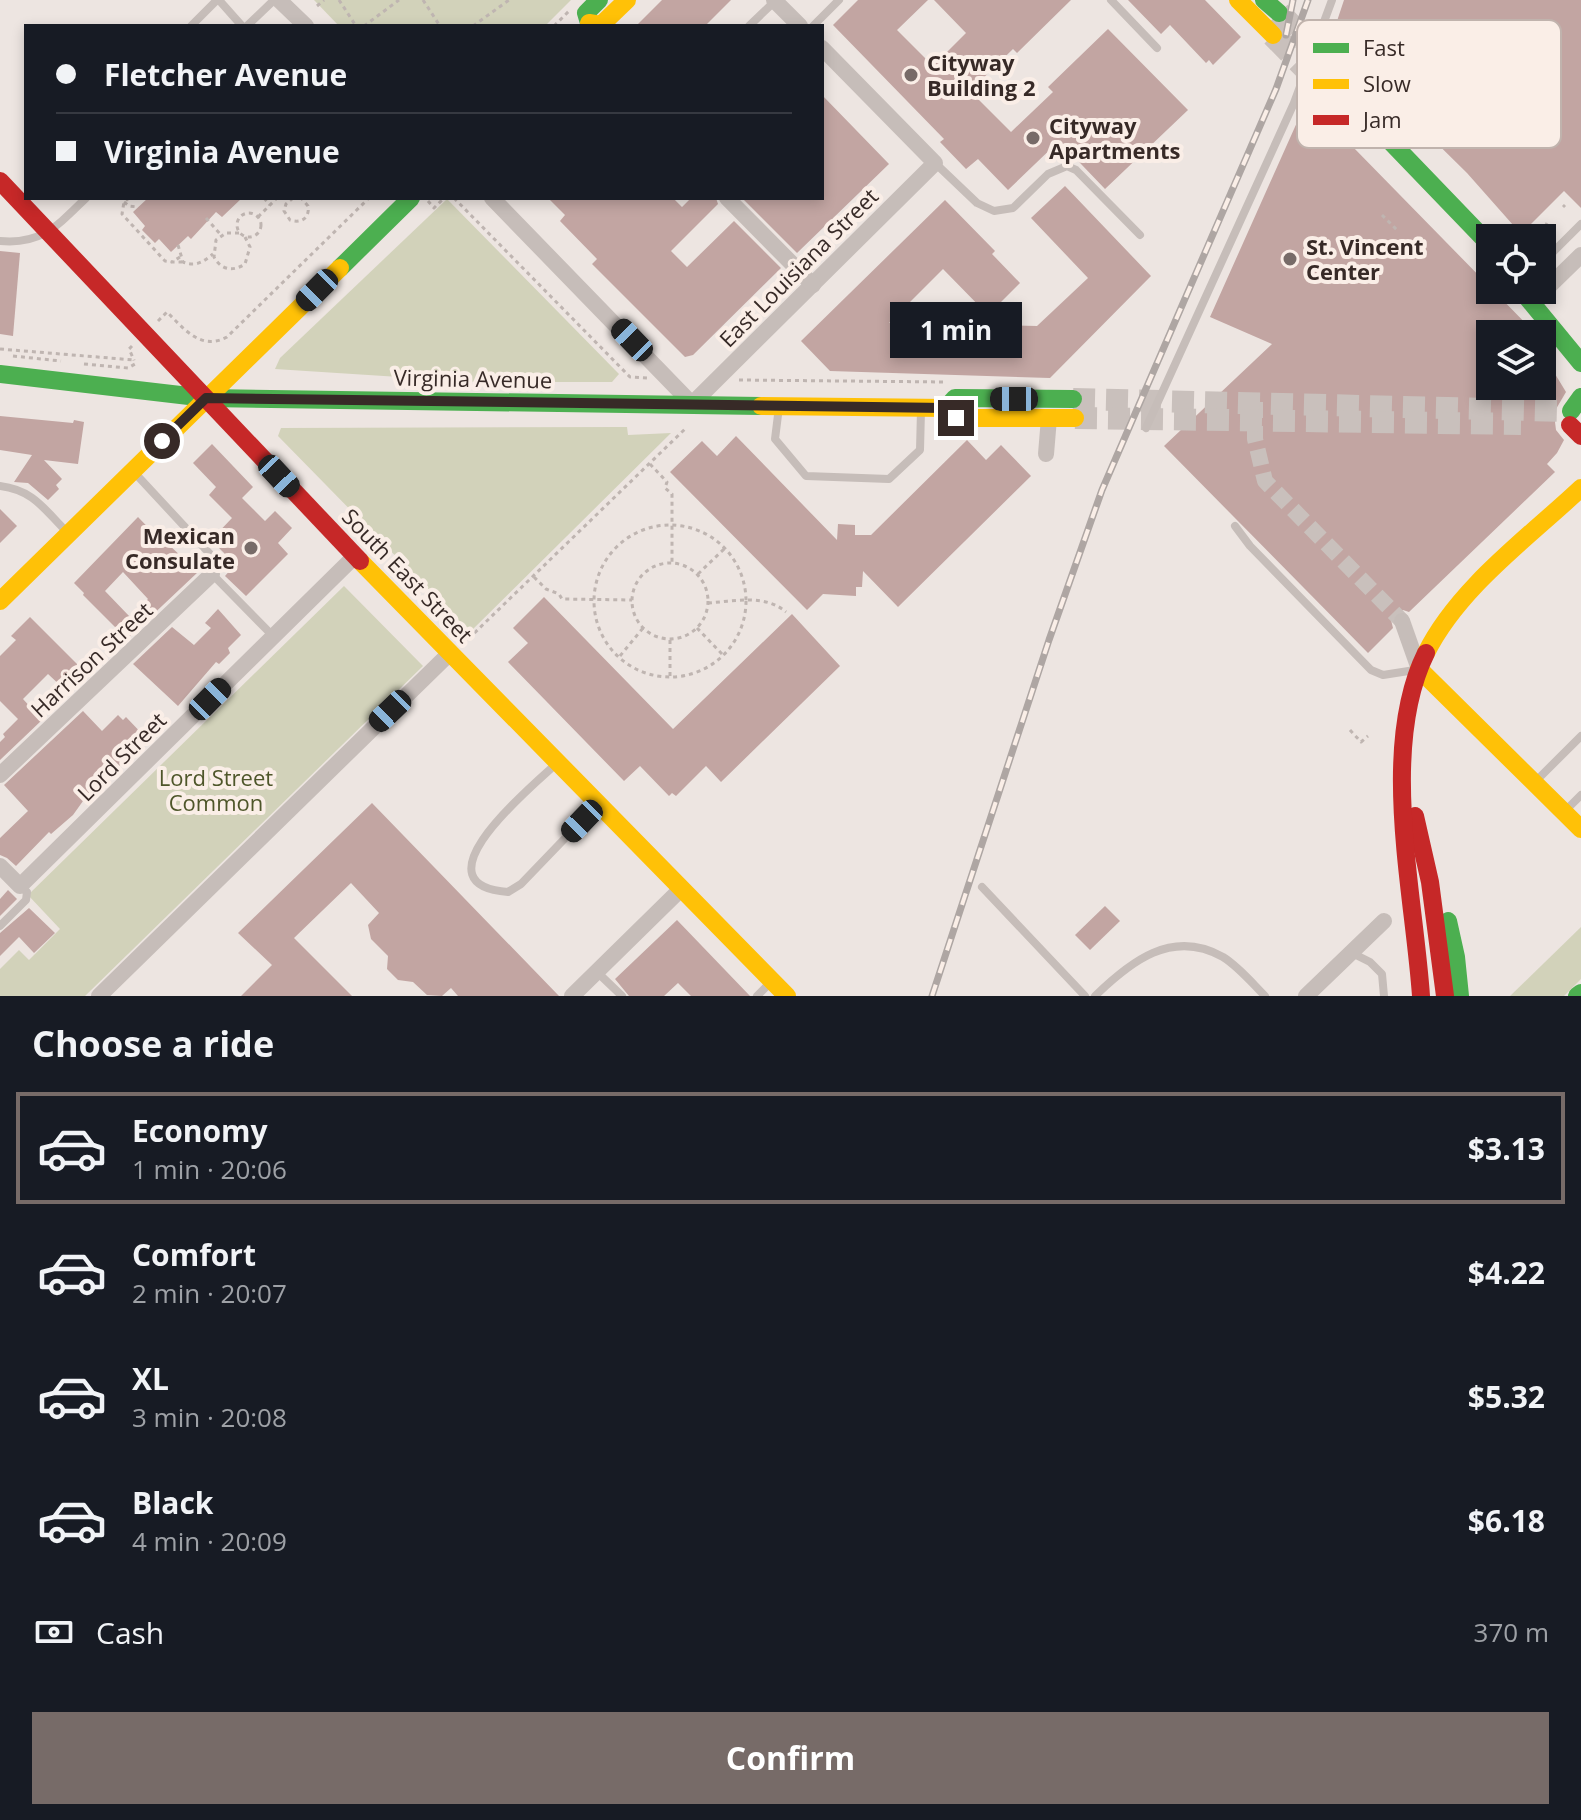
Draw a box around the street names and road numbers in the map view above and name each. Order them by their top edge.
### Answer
street label: East Louisiana Street [712,181,884,353]
street label: Virginia Avenue [393,362,553,394]
street label: South East Street [336,501,480,649]
street label: Harrison Street [24,595,159,723]
street label: Lord Street [70,705,172,807]

